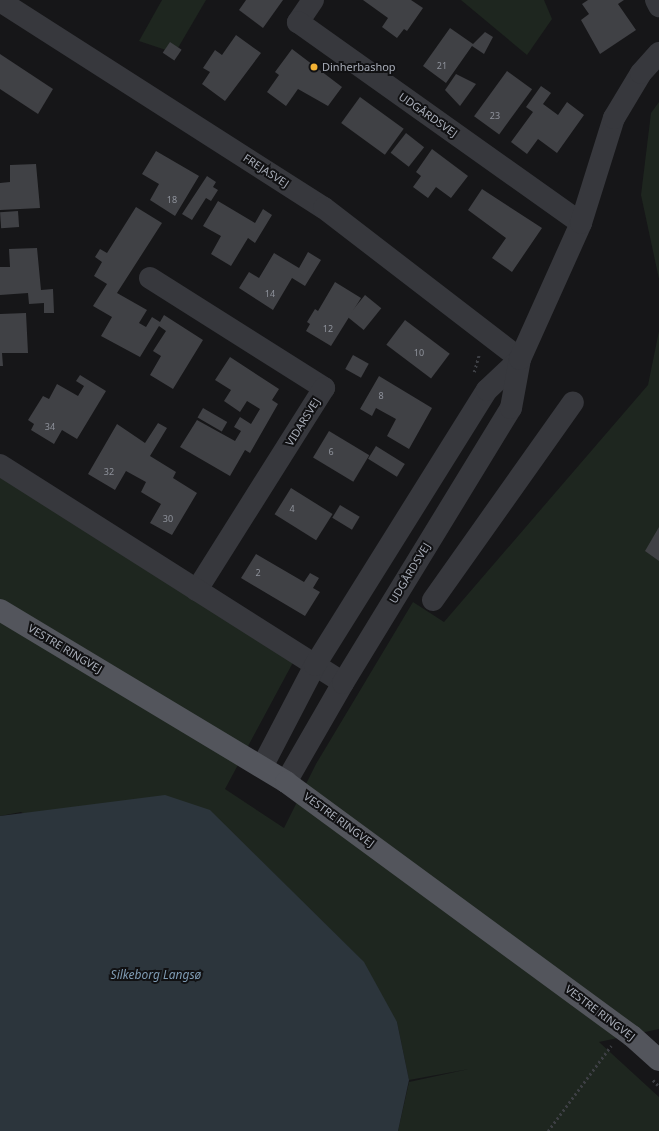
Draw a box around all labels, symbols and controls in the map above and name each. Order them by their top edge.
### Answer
place label: Dinherbashop [322,60,396,74]
house number: 21 [437,61,447,71]
marker: Dinherbashop [309,62,319,72]
street label: UDGÅRDSVEJ [396,90,460,140]
house number: 23 [490,111,500,121]
street label: FREJASVEJ [241,151,291,191]
house number: 18 [167,195,177,205]
house number: 14 [265,289,275,299]
house number: 12 [323,324,333,334]
house number: 10 [414,348,424,358]
house number: 8 [378,391,384,401]
street label: VIDARSVEJ [283,395,323,449]
house number: 34 [45,422,55,432]
house number: 6 [328,447,334,457]
house number: 32 [104,467,114,477]
house number: 4 [289,504,295,514]
house number: 30 [163,514,173,524]
street label: UDGÅRDSVEJ [387,540,433,606]
house number: 2 [255,568,261,578]
street label: VESTRE RINGVEJ [26,622,104,676]
street label: VESTRE RINGVEJ [301,790,377,850]
water label: Silkeborg Langsø [111,968,201,982]
street label: VESTRE RINGVEJ [562,982,638,1044]

